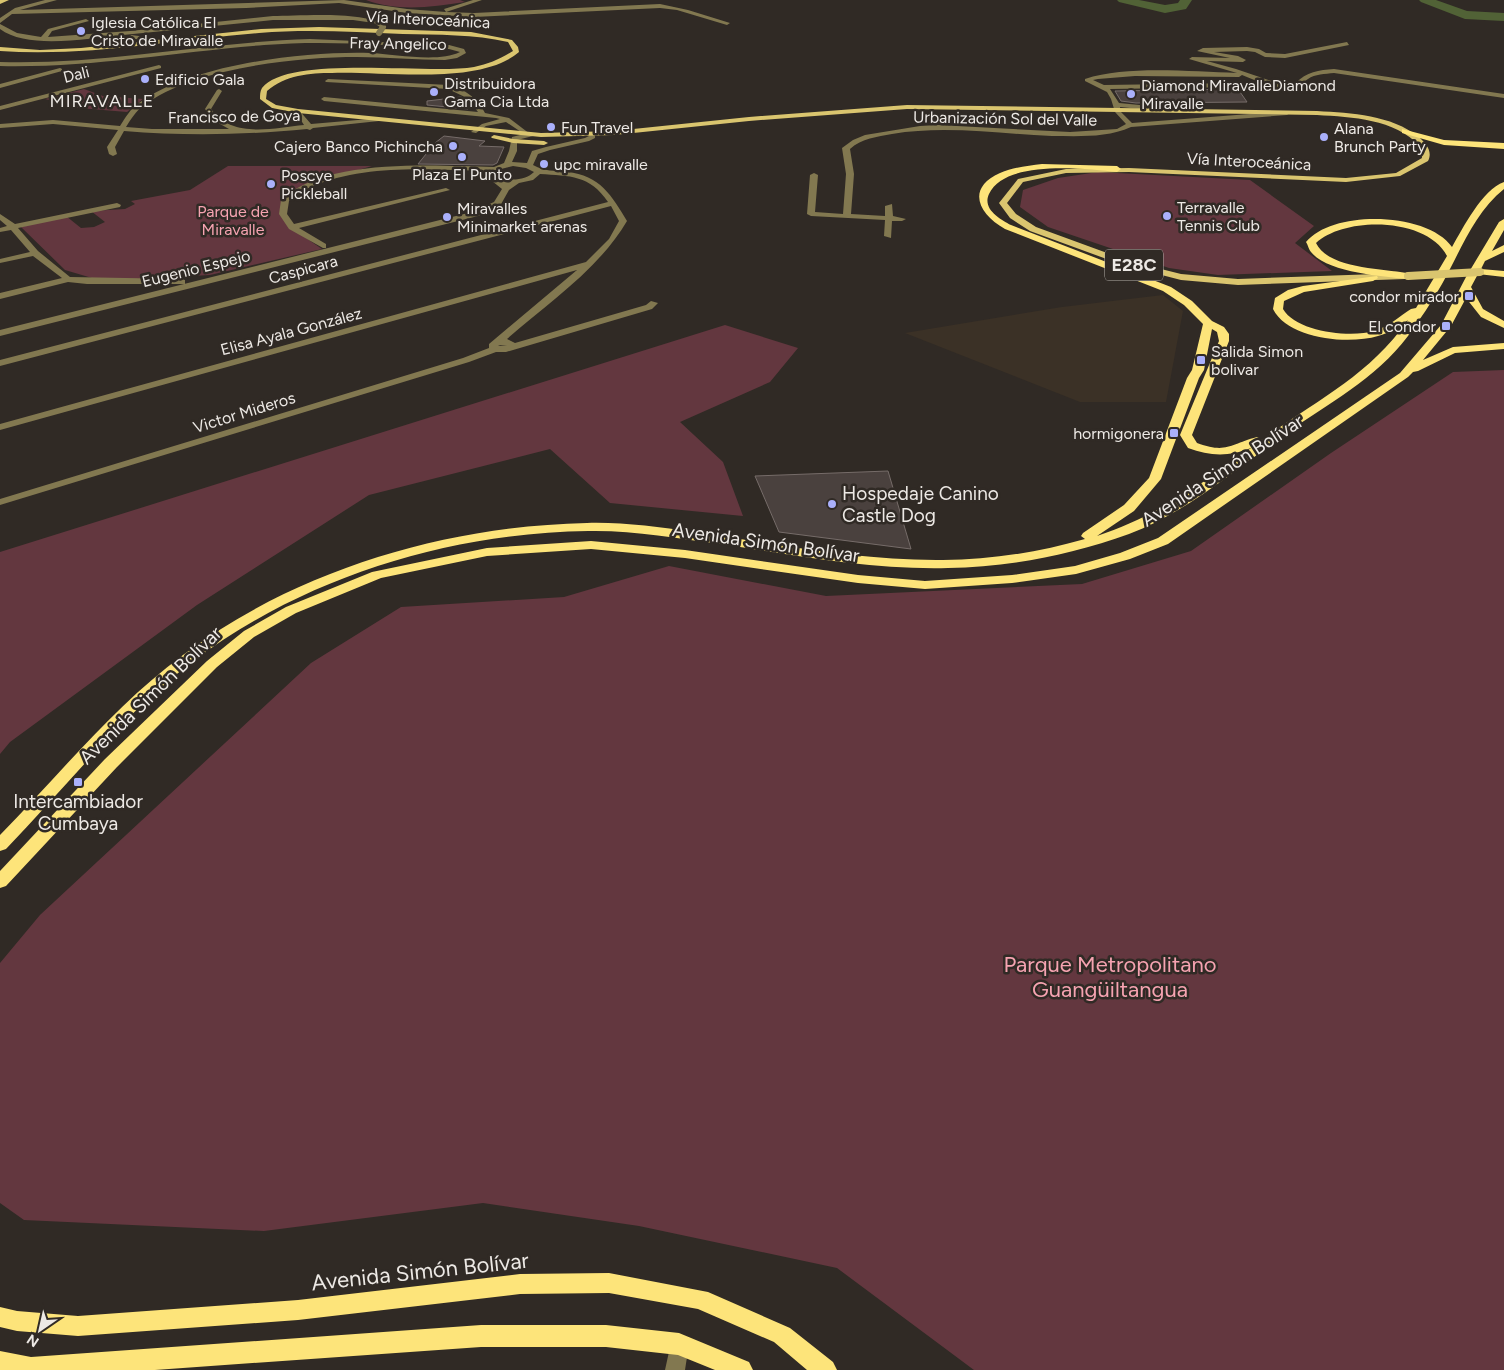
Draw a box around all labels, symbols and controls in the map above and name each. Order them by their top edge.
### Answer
street label: Vía Interoceánica [365,7,491,32]
place label: Iglesia Católica El Cristo de Miravalle [91,13,223,50]
marker: Iglesia Católica El Cristo de Miravalle [75,25,87,37]
street label: Fray Angelico [349,33,447,54]
street label: Dali [61,62,91,87]
place label: Edificio Gala [155,70,245,89]
marker: Edificio Gala [139,73,151,85]
place label: Distribuidora Gama Cia Ltda [444,74,549,111]
place label: Diamond MiravalleDiamond Miravalle [1141,76,1336,113]
marker: Distribuidora Gama Cia Ltda [428,86,440,98]
marker: Diamond MiravalleDiamond Miravalle [1125,88,1137,100]
district label: MIRAVALLE [49,90,155,112]
street label: Francisco de Goya [168,106,300,127]
street label: Urbanización Sol del Valle [913,107,1097,130]
place label: Fun Travel [561,118,633,137]
place label: Alana Brunch Party [1334,119,1426,156]
marker: Fun Travel [545,121,557,133]
marker: Alana Brunch Party [1318,131,1330,143]
place label: Cajero Banco Pichincha [274,137,443,156]
marker: Cajero Banco Pichincha [447,140,459,152]
street label: Vía Interoceánica [1186,149,1312,174]
marker: Plaza El Punto [456,151,468,163]
place label: upc miravalle [554,155,648,174]
marker: upc miravalle [538,158,550,170]
place label: Plaza El Punto [412,165,512,184]
place label: Poscye Pickleball [281,166,347,203]
marker: Poscye Pickleball [265,178,277,190]
place label: Terravalle Tennis Club [1177,198,1260,235]
place label: Miravalles Minimarket arenas [457,199,587,236]
park label: Parque de Miravalle [197,202,269,239]
marker: Terravalle Tennis Club [1161,210,1173,222]
marker: Miravalles Minimarket arenas [441,211,453,223]
street label: Eugenio Espejo [140,246,252,291]
road number: E28C [1105,250,1163,280]
street label: Caspicara [267,251,340,288]
place label: condor mirador [1349,287,1460,306]
marker: condor mirador [1463,290,1475,302]
street label: Elisa Ayala González [218,303,364,359]
place label: El condor [1368,317,1437,336]
marker: El condor [1440,320,1452,332]
place label: Salida Simon bolivar [1211,342,1303,379]
marker: Salida Simon bolivar [1195,354,1207,366]
street label: Victor Mideros [191,388,297,437]
street label: Avenida Simón Bolívar [1137,409,1308,531]
place label: hormigonera [1073,424,1164,443]
marker: hormigonera [1168,427,1180,439]
place label: Hospedaje Canino Castle Dog [842,482,999,527]
marker: Hospedaje Canino Castle Dog [826,498,838,510]
street label: Avenida Simón Bolívar [671,518,862,567]
street label: Avenida Simón Bolívar [74,621,227,769]
marker: Intercambiador Cumbaya [72,776,84,788]
place label: Intercambiador Cumbaya [13,790,143,835]
park label: Parque Metropolitano Guangüiltangua [1004,951,1216,1003]
street label: Avenida Simón Bolívar [310,1247,531,1296]
north arrow [15,1305,65,1355]
text: N [24,1330,42,1350]

